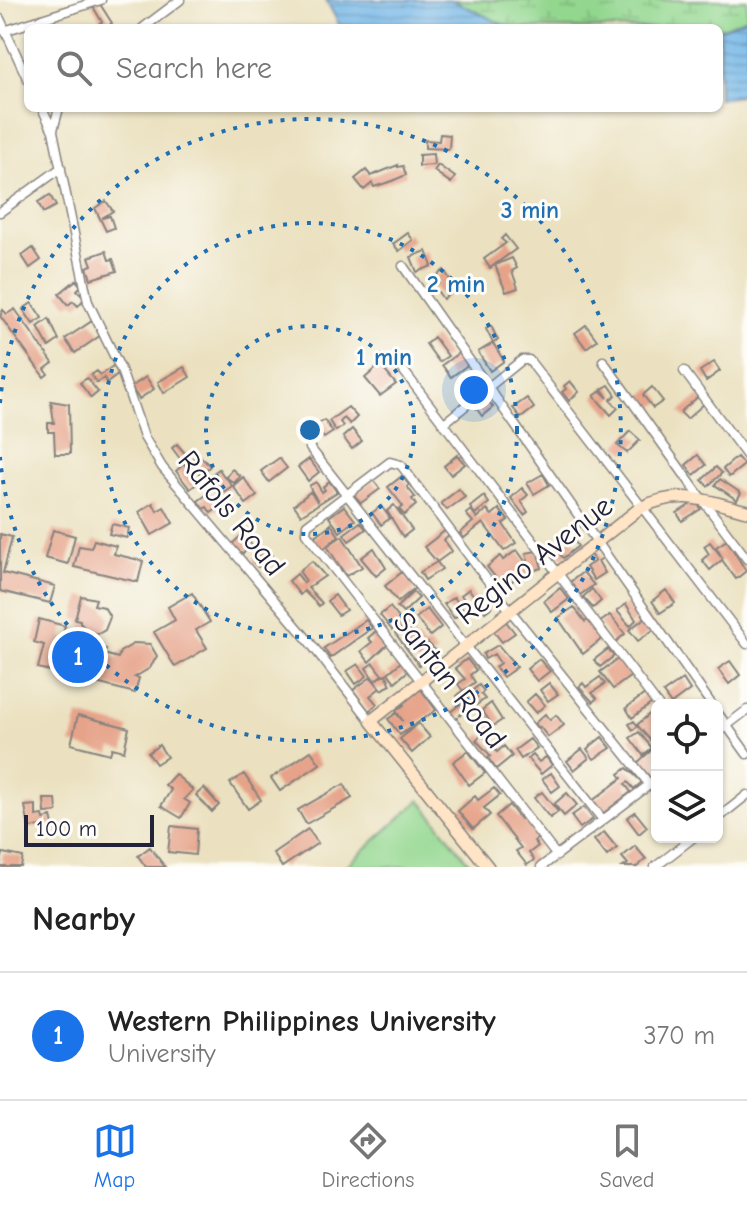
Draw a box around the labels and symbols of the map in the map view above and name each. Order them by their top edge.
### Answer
text: 3 min [501,196,559,224]
text: 2 min [427,270,485,298]
text: 1 min [356,343,412,371]
your location [454,370,494,410]
centre of rings [296,416,324,444]
street label: Rafols Road [171,444,293,583]
street label: Regino Avenue [449,488,620,632]
street label: Santan Road [386,605,514,755]
pin: 1 [52,627,104,687]
scale bar [24,811,154,847]

